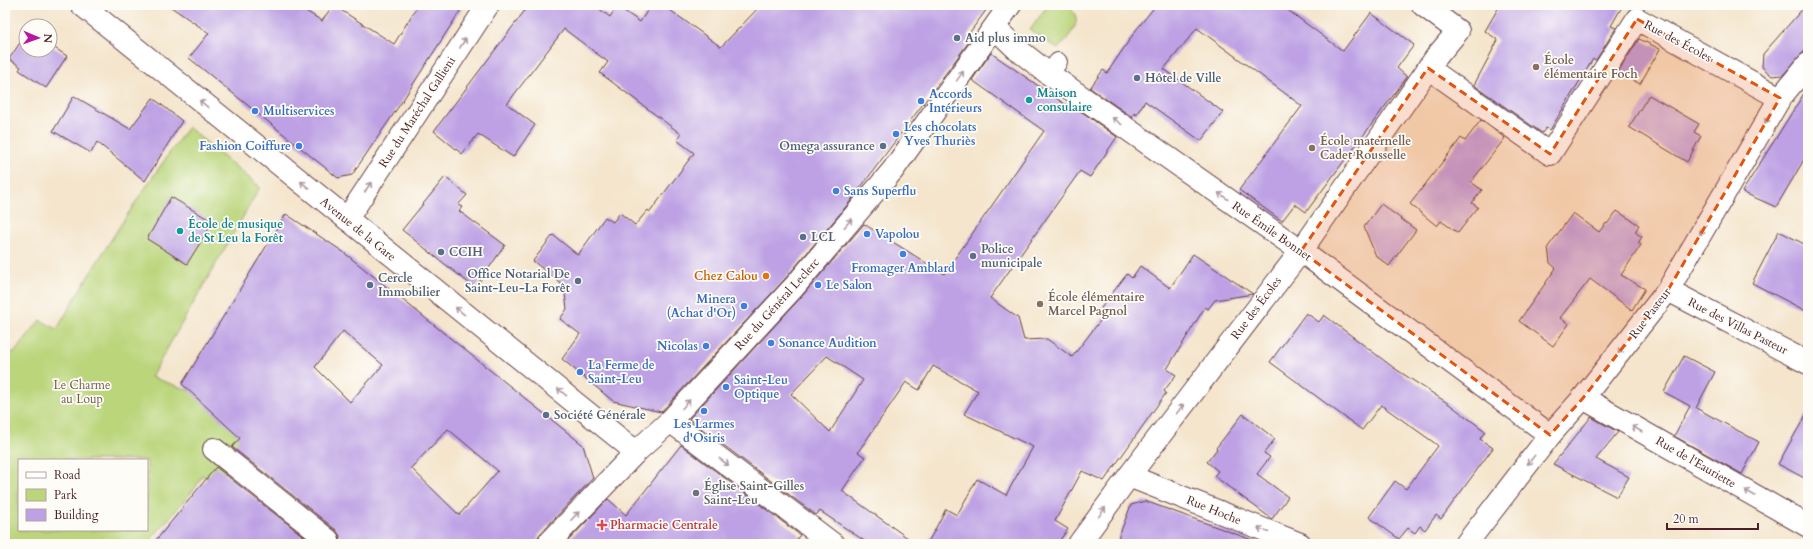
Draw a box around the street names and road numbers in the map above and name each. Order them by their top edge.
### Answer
street label: Rue des Écoles [1641,16,1715,66]
street label: Rue du Maréchal Gallieni [375,53,459,171]
street label: Avenue de la Gare [317,193,399,265]
street label: Rue Émile Bonnet [1229,197,1316,265]
street label: Rue du Général Leclerc [731,254,823,354]
street label: Rue des Écoles [1226,273,1285,343]
street label: Rue Pasteur [1626,284,1675,342]
street label: Rue des Villas Pasteur [1685,294,1791,358]
street label: Rue de l'Eauriette [1653,433,1739,491]
street label: Rue Hoche [1184,492,1244,528]

